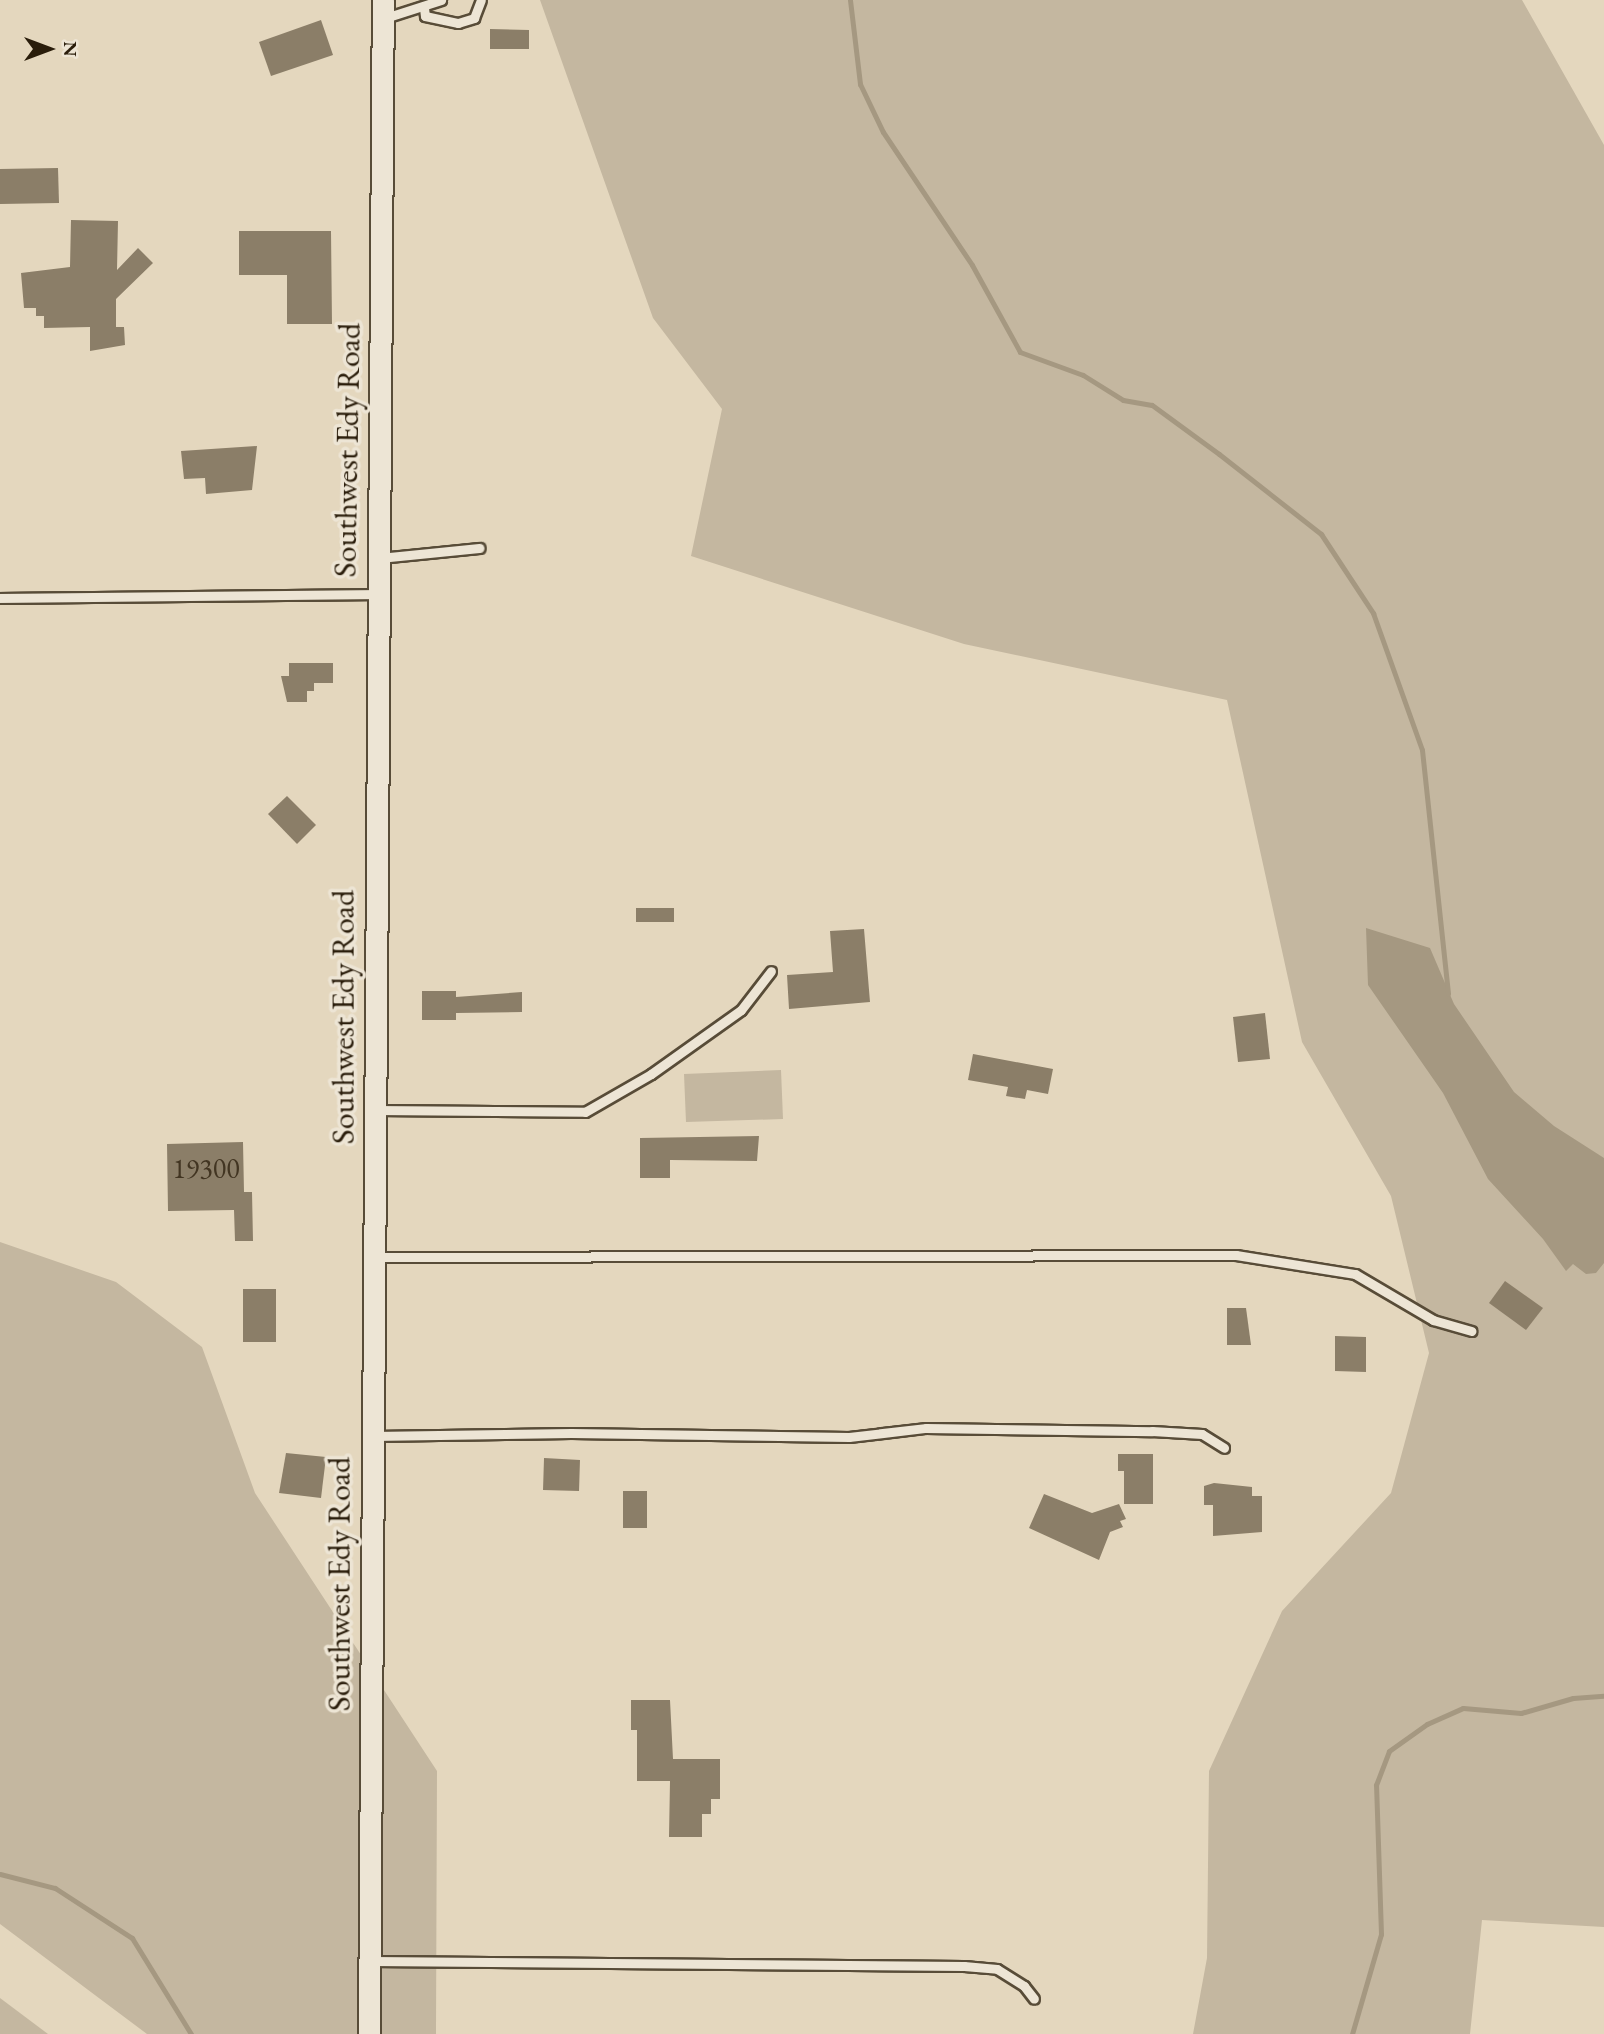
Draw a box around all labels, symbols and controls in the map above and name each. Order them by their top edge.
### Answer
north arrow [14,14,84,84]
text: N [58,41,83,57]
street label: Southwest Edy Road [326,322,368,578]
street label: Southwest Edy Road [324,890,362,1144]
house number: 19300 [172,1151,240,1185]
street label: Southwest Edy Road [320,1457,358,1711]

